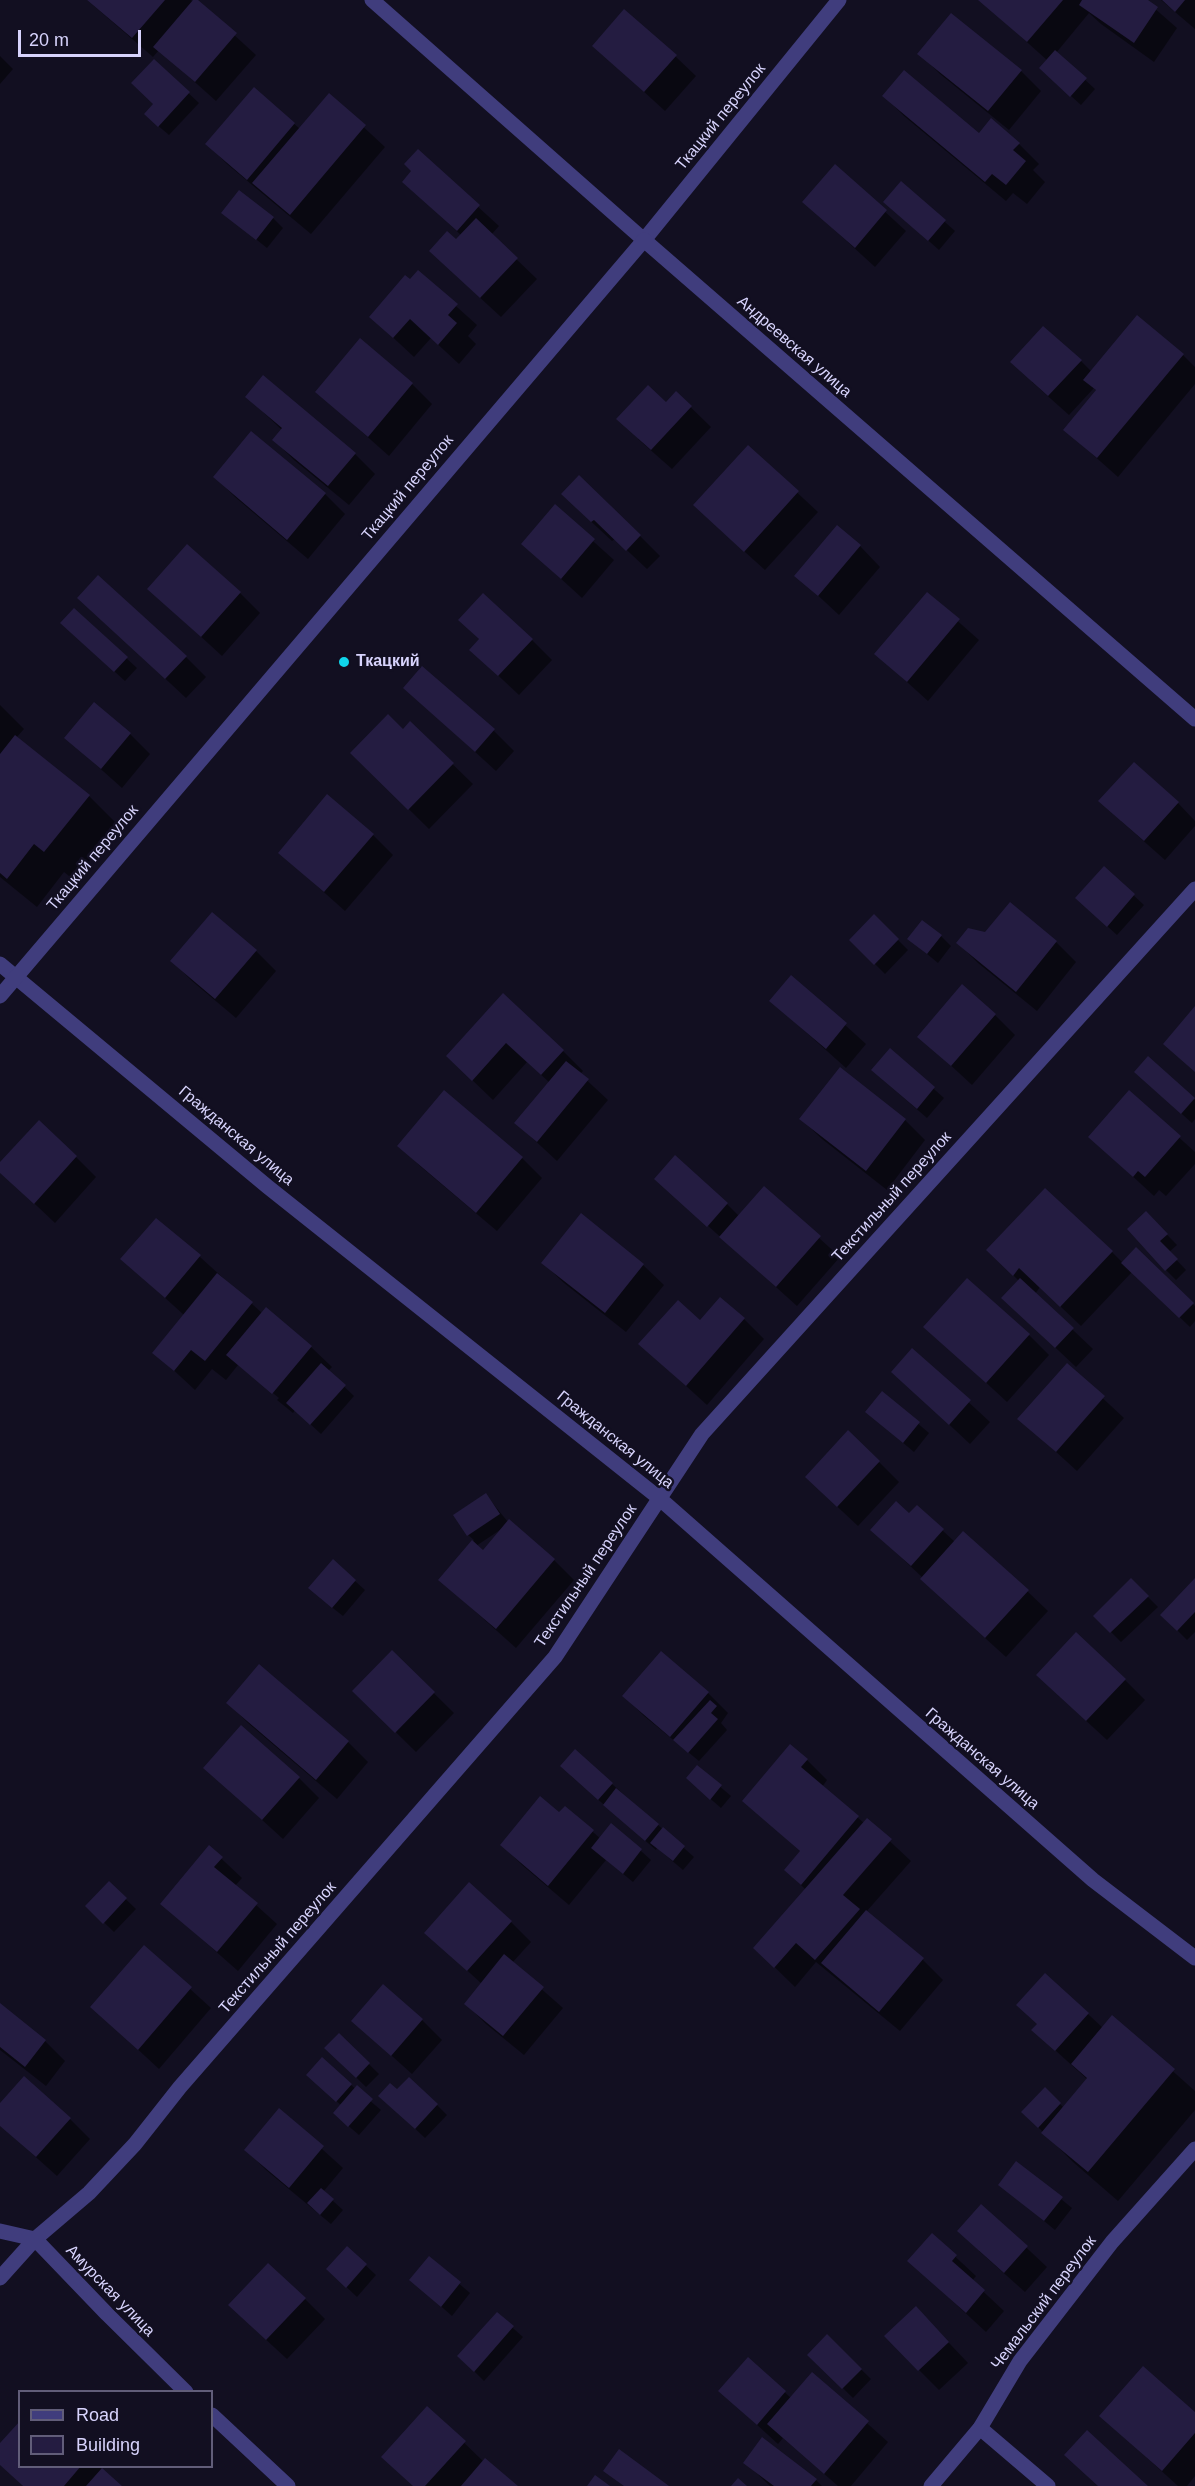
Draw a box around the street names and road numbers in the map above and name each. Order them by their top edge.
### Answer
street label: Ткацкий переулок [672,60,770,174]
street label: Андреевская улица [733,292,855,402]
street label: Ткацкий переулок [358,431,458,545]
street label: Ткацкий переулок [43,801,143,915]
street label: Гражданская улица [174,1082,298,1190]
street label: Текстильный переулок [828,1128,956,1266]
street label: Гражданская улица [553,1387,677,1493]
street label: Текстильный переулок [531,1501,641,1651]
street label: Гражданская улица [921,1704,1043,1814]
street label: Текстильный переулок [215,1878,341,2018]
street label: Чемальский переулок [987,2232,1101,2374]
street label: Амурская улица [61,2241,159,2341]

